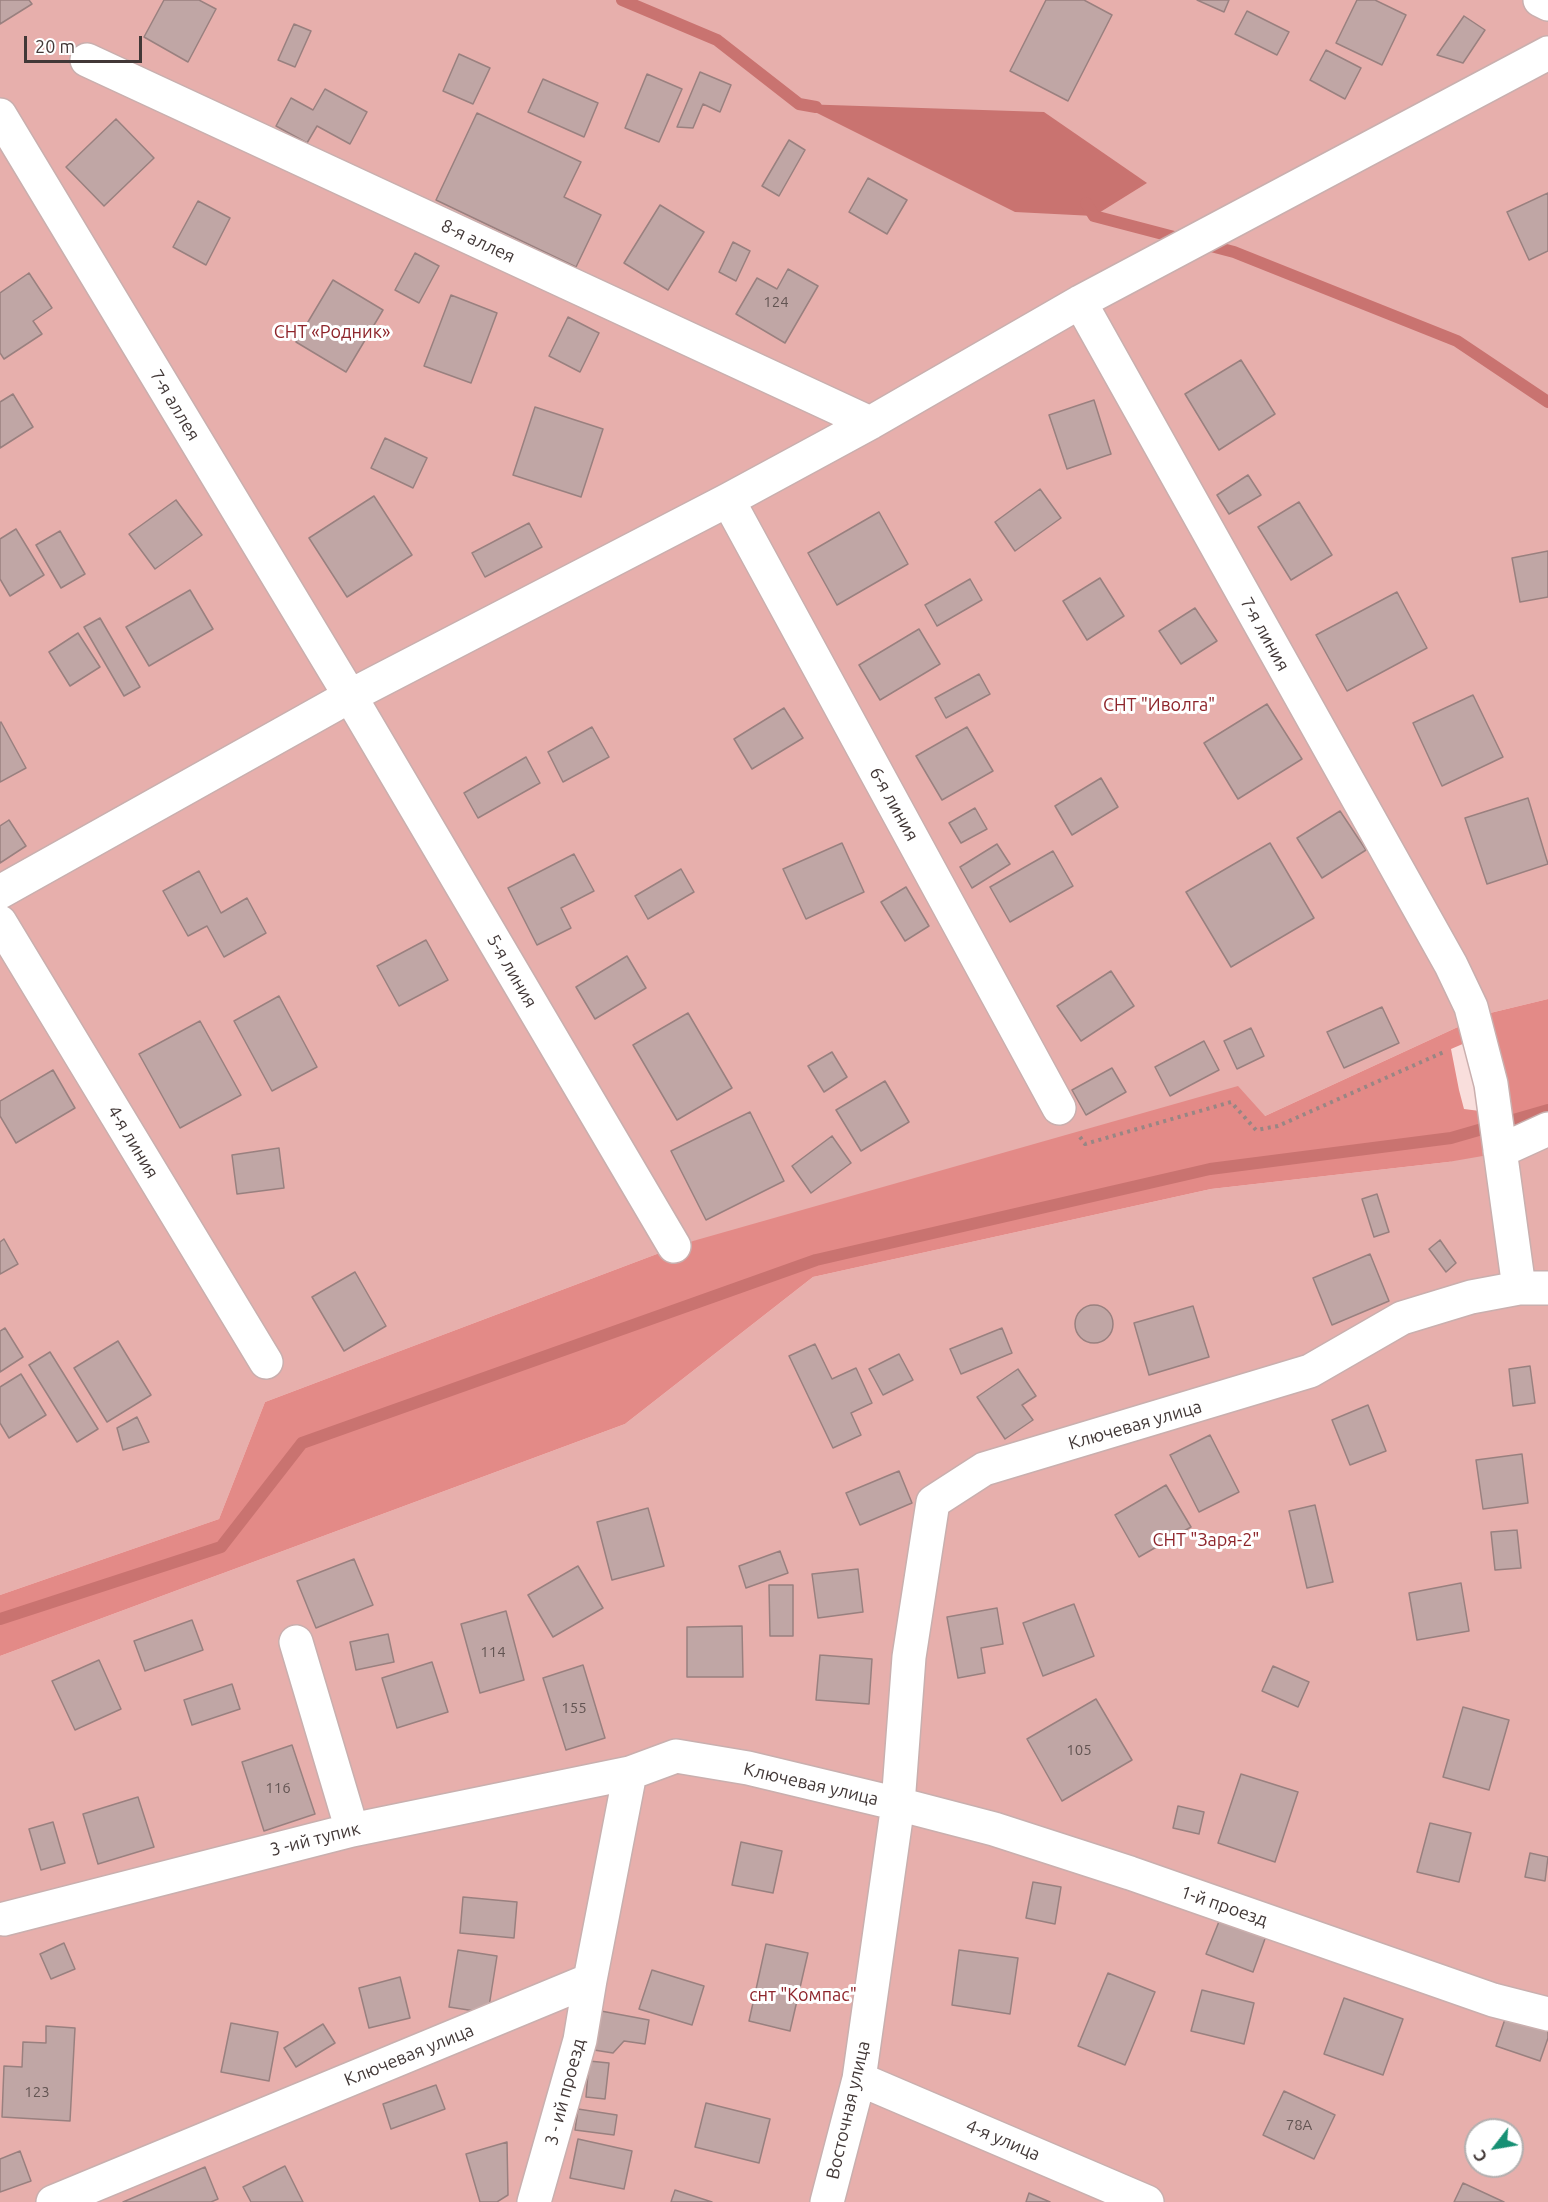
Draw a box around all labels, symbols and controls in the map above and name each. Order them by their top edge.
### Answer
scale bar [27,24,146,62]
text: 20 m [35,36,75,56]
street label: 8-я аллея [438,214,518,268]
house number: 124 [763,293,789,311]
park label: СНТ «Родник» [274,321,390,343]
street label: 7-я аллея [145,366,205,444]
street label: 7-я линия [1236,593,1294,675]
park label: СНТ "Иволга" [1103,694,1215,716]
street label: 6-я линия [865,763,923,845]
street label: 5-я линия [482,930,542,1012]
street label: 4-я линия [103,1102,163,1182]
street label: Ключевая улица [1066,1396,1204,1454]
park label: СНТ "Заря-2" [1152,1529,1260,1551]
house number: 114 [480,1643,506,1661]
house number: 155 [561,1699,587,1717]
house number: 105 [1066,1741,1092,1759]
street label: Ключевая улица [741,1758,881,1810]
house number: 116 [265,1779,291,1797]
street label: 3 -ий тупик [268,1817,362,1861]
street label: 1-й проезд [1178,1881,1270,1931]
park label: снт "Компас" [749,1984,857,2006]
street label: Ключевая улица [341,2019,477,2091]
street label: 3 - ий проезд [540,2036,590,2148]
street label: Восточная улица [822,2039,874,2181]
house number: 123 [24,2083,50,2101]
street label: 4-я улица [963,2115,1043,2165]
house number: 78А [1286,2116,1312,2134]
north arrow [1464,2118,1524,2178]
text: С [1470,2147,1491,2165]

